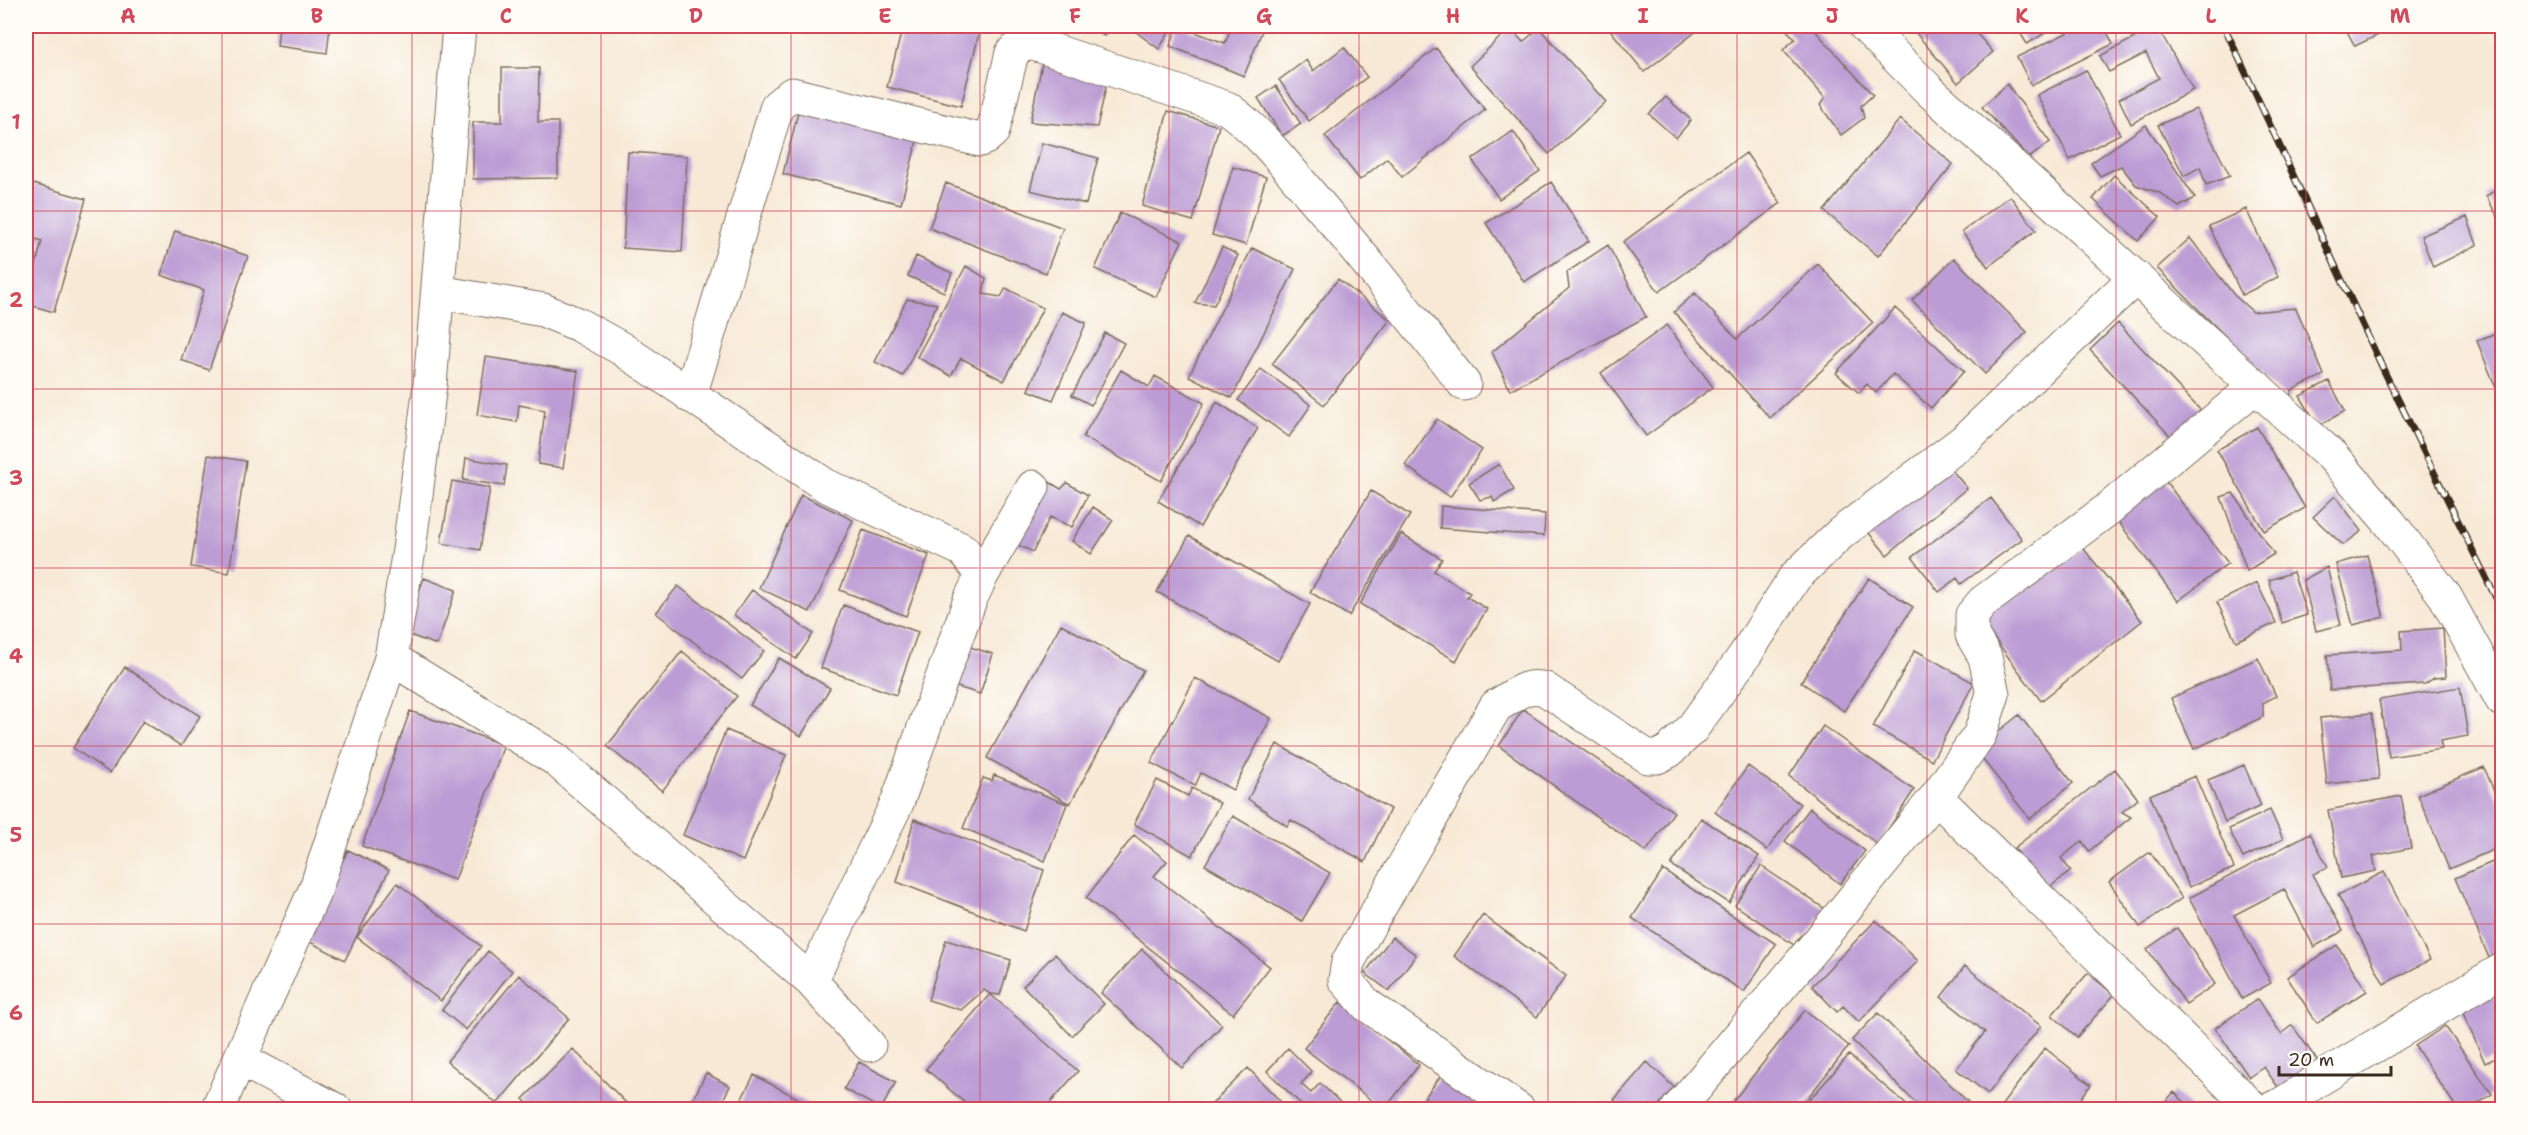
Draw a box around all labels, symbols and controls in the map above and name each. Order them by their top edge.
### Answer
text: A [120,3,136,29]
text: B [311,3,323,29]
text: C [500,3,512,29]
text: D [689,3,703,29]
text: E [878,3,892,29]
text: F [1069,3,1081,29]
text: G [1256,3,1272,29]
text: H [1446,3,1460,29]
text: I [1637,3,1649,29]
text: J [1826,3,1839,29]
text: K [2015,3,2029,29]
text: L [2206,3,2217,29]
text: M [2390,3,2411,29]
text: 1 [11,109,21,135]
text: 2 [9,287,23,313]
text: 3 [9,465,23,491]
text: 4 [9,643,23,669]
text: 5 [10,822,22,848]
text: 6 [9,1000,23,1026]
scale bar [2279,1039,2392,1077]
text: 20 m [2288,1048,2334,1072]

